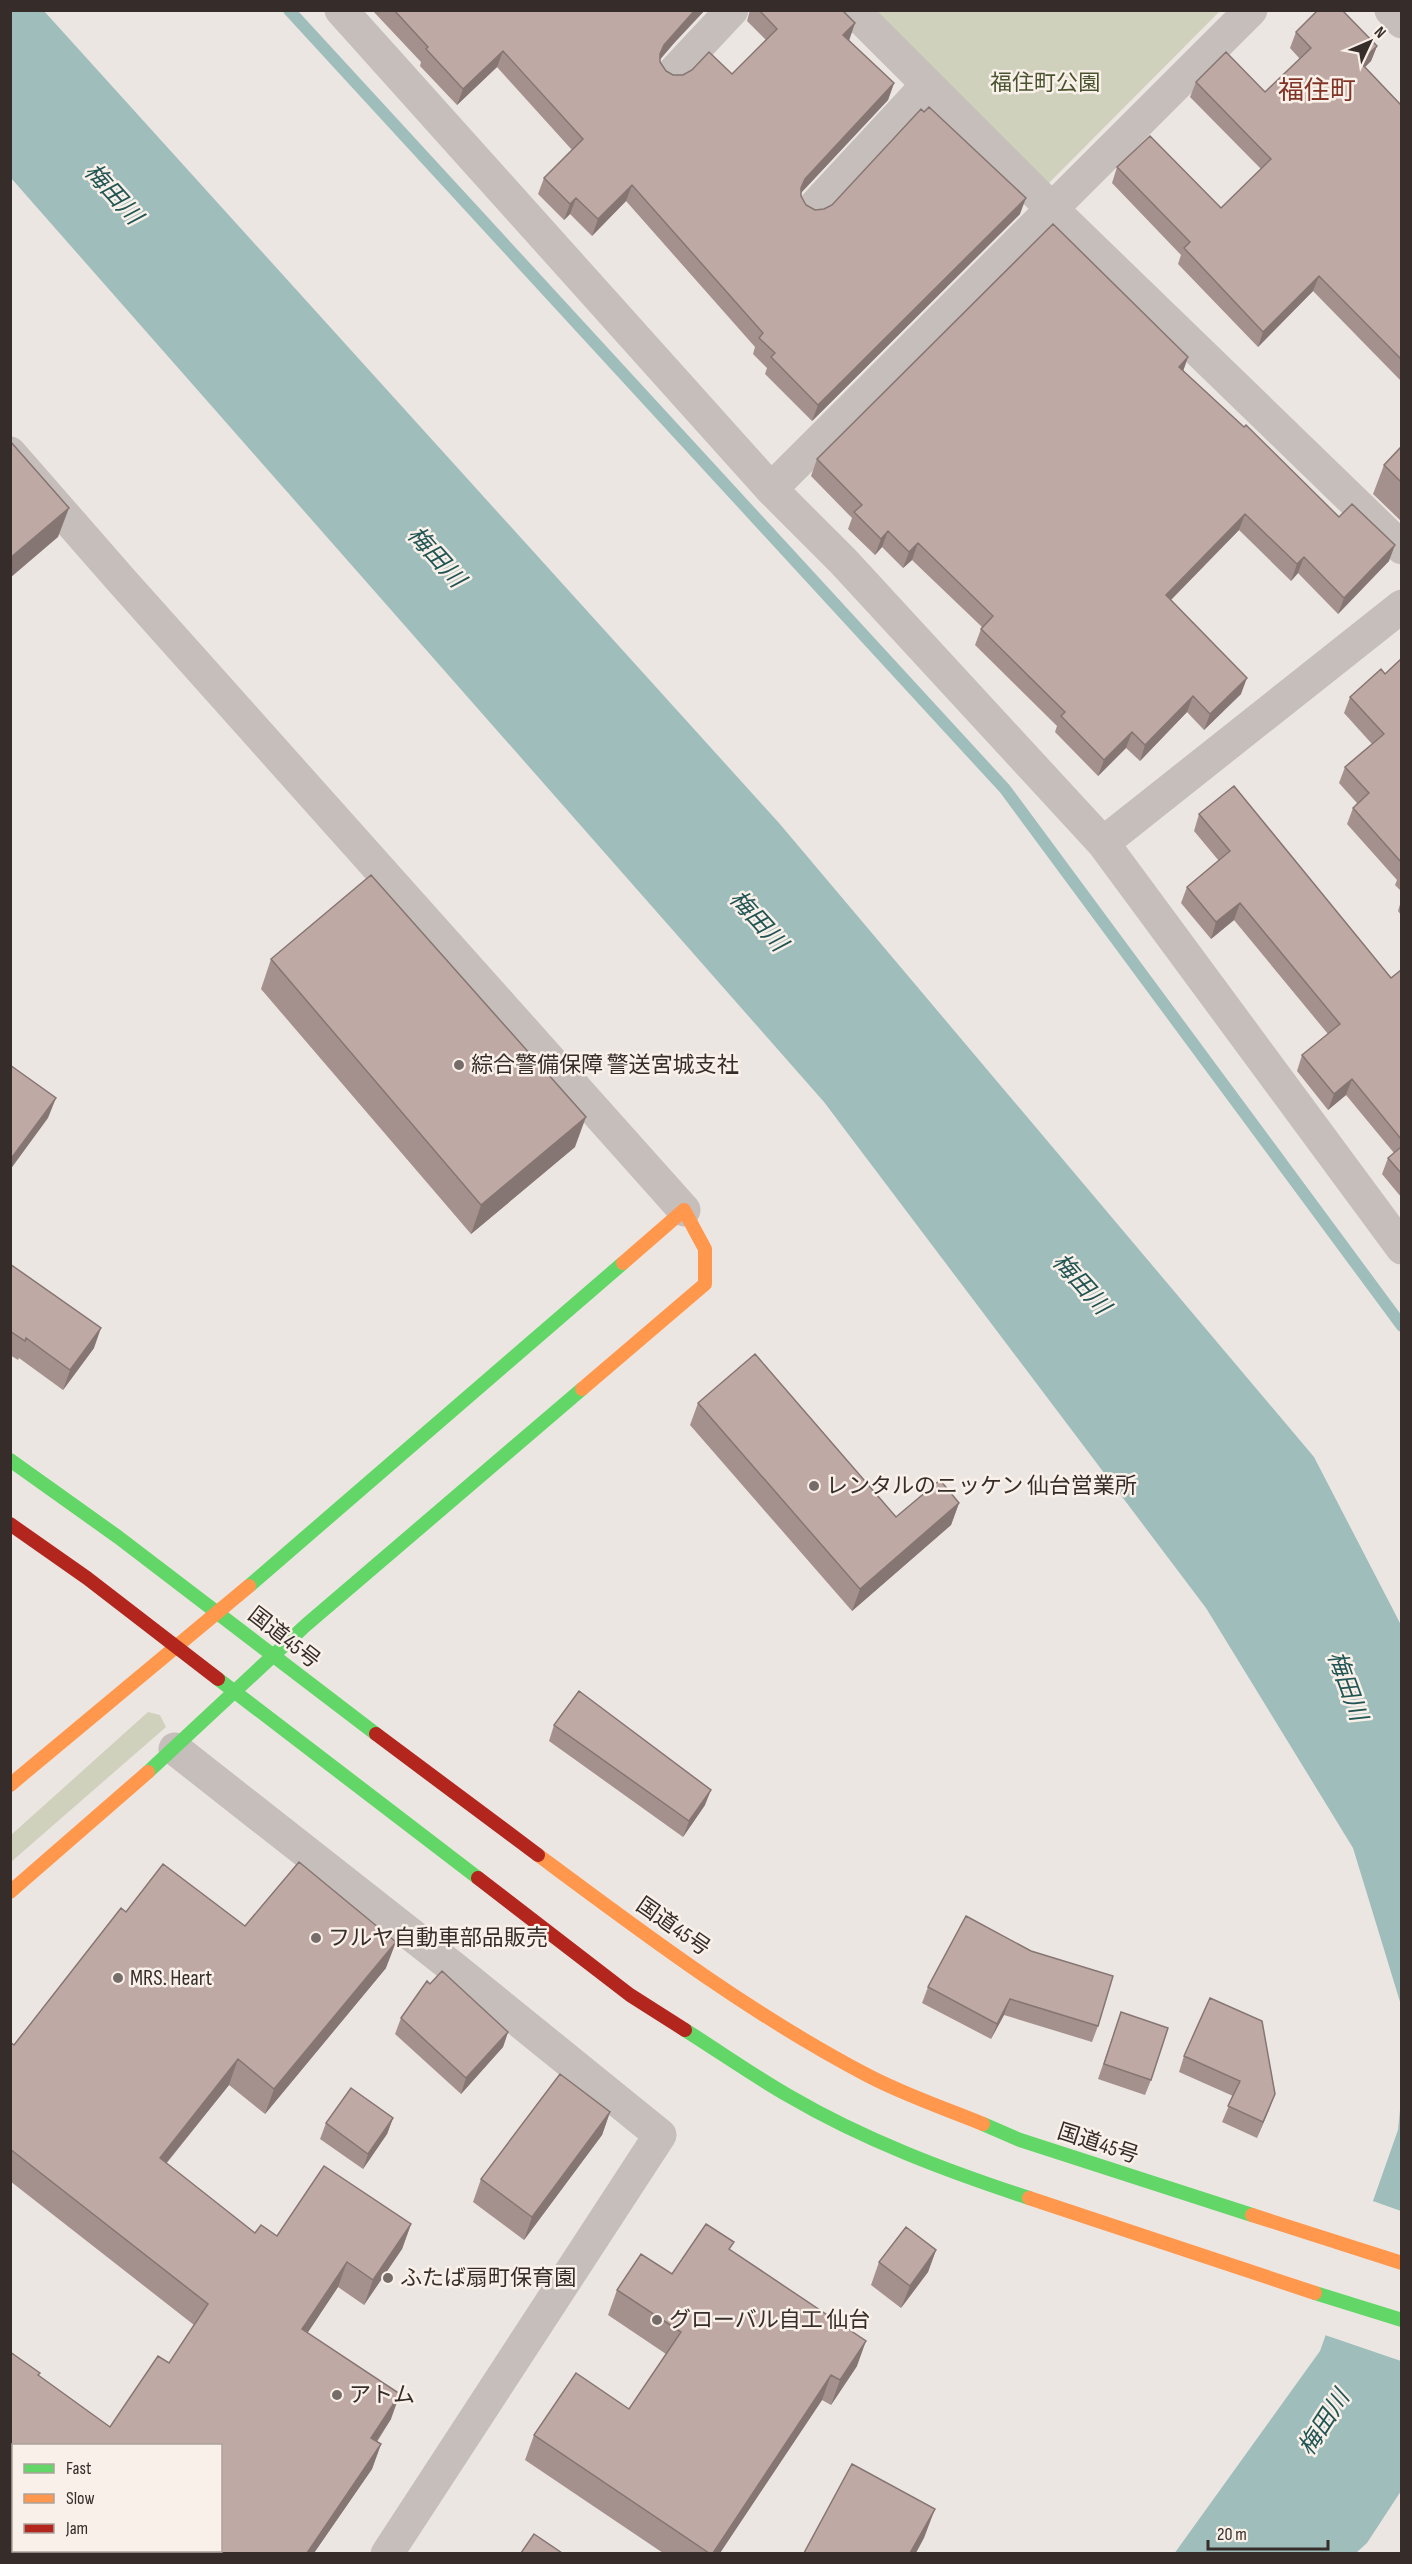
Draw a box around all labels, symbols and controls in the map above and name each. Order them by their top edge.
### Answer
north arrow [1340,12,1400,72]
text: N [1370,23,1390,42]
park label: 福住町公園 [990,70,1100,97]
district label: 福住町 [1278,76,1356,107]
water label: 梅田川 [78,158,150,233]
water label: 梅田川 [401,521,473,596]
water label: 梅田川 [723,885,795,960]
place label: 綜合警備保障 警送宮城支社 [471,1052,739,1079]
marker: 綜合警備保障 警送宮城支社 [452,1058,466,1072]
water label: 梅田川 [1046,1248,1118,1323]
place label: レンタルのニッケン 仙台営業所 [826,1473,1137,1500]
marker: レンタルのニッケン 仙台営業所 [807,1479,821,1493]
street label: 国道45号 [243,1601,325,1675]
water label: 梅田川 [1321,1647,1374,1728]
street label: 国道45号 [631,1892,715,1962]
place label: フルヤ自動車部品販売 [328,1925,548,1952]
marker: フルヤ自動車部品販売 [309,1931,323,1945]
place label: MRS. Heart [130,1965,212,1992]
marker: MRS. Heart [111,1971,125,1985]
street label: 国道45号 [1054,2118,1142,2170]
place label: ふたば扇町保育園 [400,2265,576,2292]
marker: ふたば扇町保育園 [381,2271,395,2285]
place label: グローバル自工 仙台 [669,2307,870,2334]
marker: グローバル自工 仙台 [650,2313,664,2327]
place label: アトム [349,2382,415,2409]
water label: 梅田川 [1292,2382,1357,2461]
marker: アトム [330,2388,344,2402]
legend [12,2444,222,2552]
text: Fast [66,2458,92,2479]
text: Slow [66,2488,95,2509]
scale bar [1208,2513,1328,2551]
text: Jam [65,2518,88,2539]
text: 20 m [1217,2524,1247,2545]

